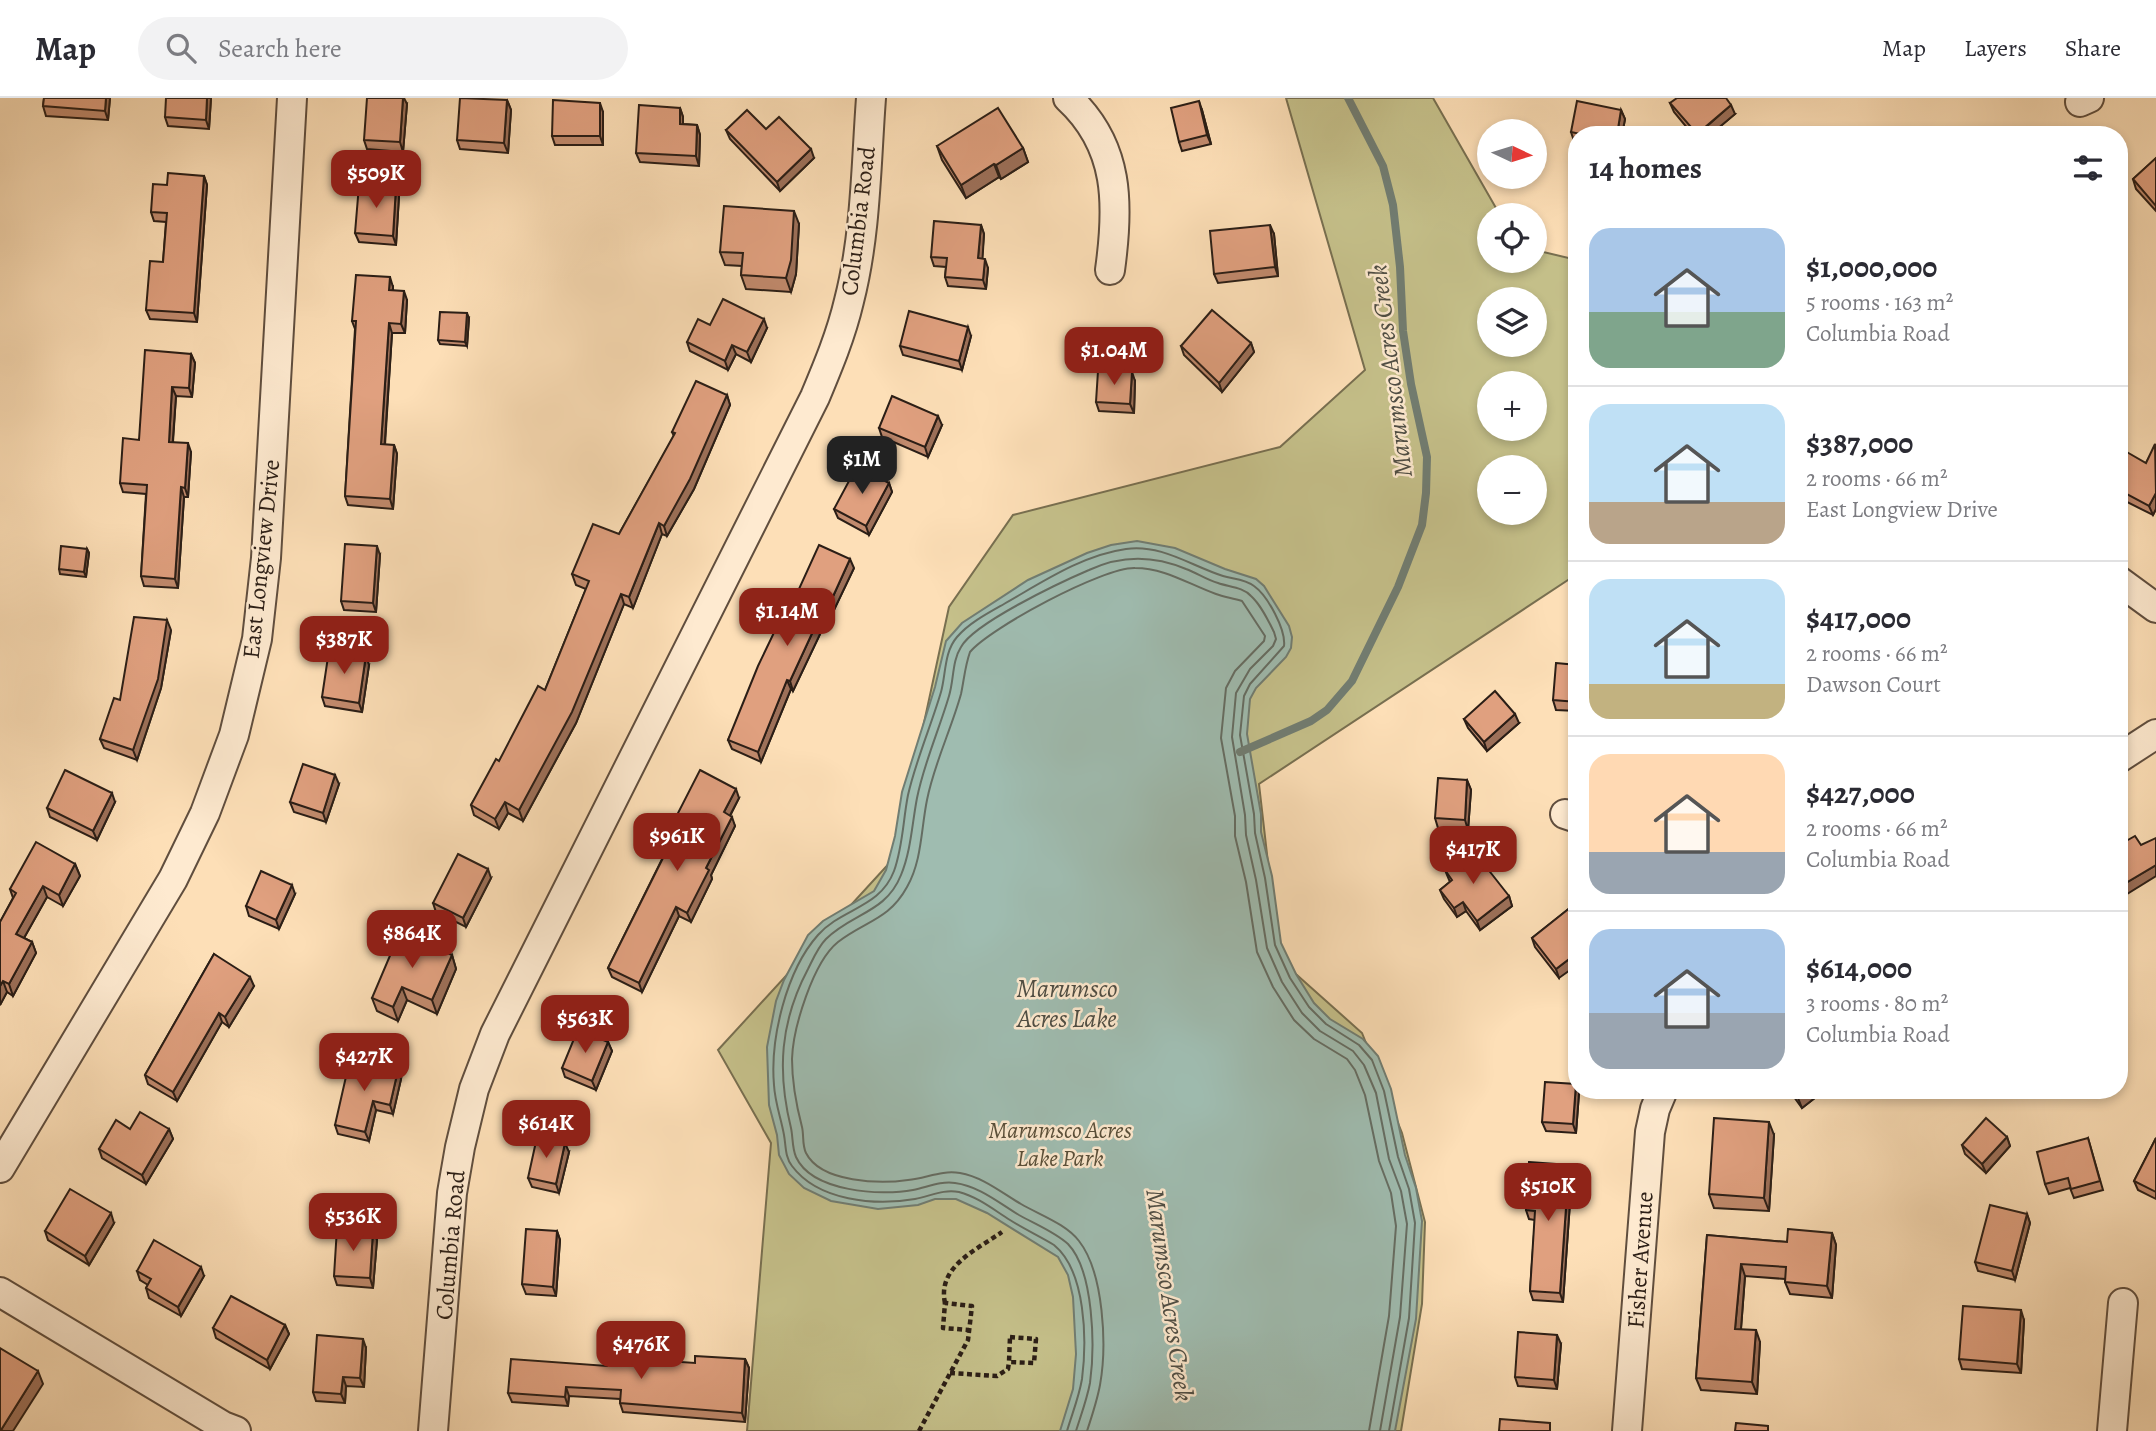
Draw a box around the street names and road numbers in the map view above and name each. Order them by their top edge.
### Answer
street label: Columbia Road [833,144,883,297]
street label: East Longview Drive [235,458,287,660]
street label: Columbia Road [428,1169,472,1321]
street label: Fisher Avenue [1619,1190,1661,1330]

